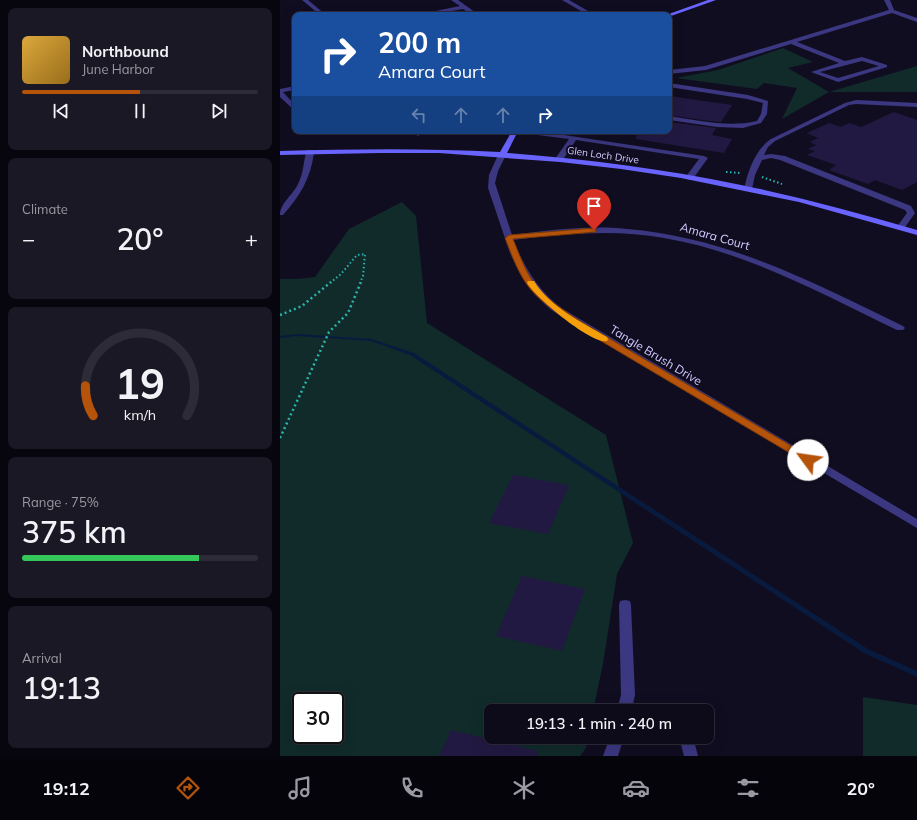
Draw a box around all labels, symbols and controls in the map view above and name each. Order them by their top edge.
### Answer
text: 200 m [378,25,461,60]
icon: right [312,28,364,80]
text: Northbound [82,42,169,61]
text: Amara Court [378,60,485,83]
text: June Harbor [82,61,154,77]
icon: previous [50,100,72,122]
icon: pause [129,100,151,122]
icon: next [208,100,230,122]
icon: left [408,104,430,126]
icon: ahead [450,104,472,126]
icon: ahead [492,104,514,126]
icon: right [534,104,556,126]
street label: Glen Loch Drive [566,144,640,166]
pin [577,189,611,230]
icon: arrive [583,195,605,217]
text: Climate [22,201,68,217]
street label: Amara Court [679,219,751,253]
text: 20° [116,220,164,258]
text: − [22,225,35,253]
text: + [245,225,258,253]
street label: Tangle Brush Drive [607,322,705,388]
text: 19 [115,357,165,409]
text: km/h [124,406,156,424]
position arrow [787,439,829,481]
text: Range · 75% [22,494,99,510]
text: 375 km [22,513,127,551]
text: Arrival [22,650,62,666]
text: 19:13 [22,669,101,707]
speed limit sign: 30 [292,692,344,744]
text: 19:13 · 1 min · 240 m [526,714,672,733]
icon: directions [174,774,202,802]
icon: music [286,774,314,802]
icon: phone [398,774,426,802]
icon: climate [510,774,538,802]
icon: car [622,774,650,802]
icon: filters [734,774,762,802]
text: 19:12 [42,777,90,800]
text: 20° [846,777,875,800]

